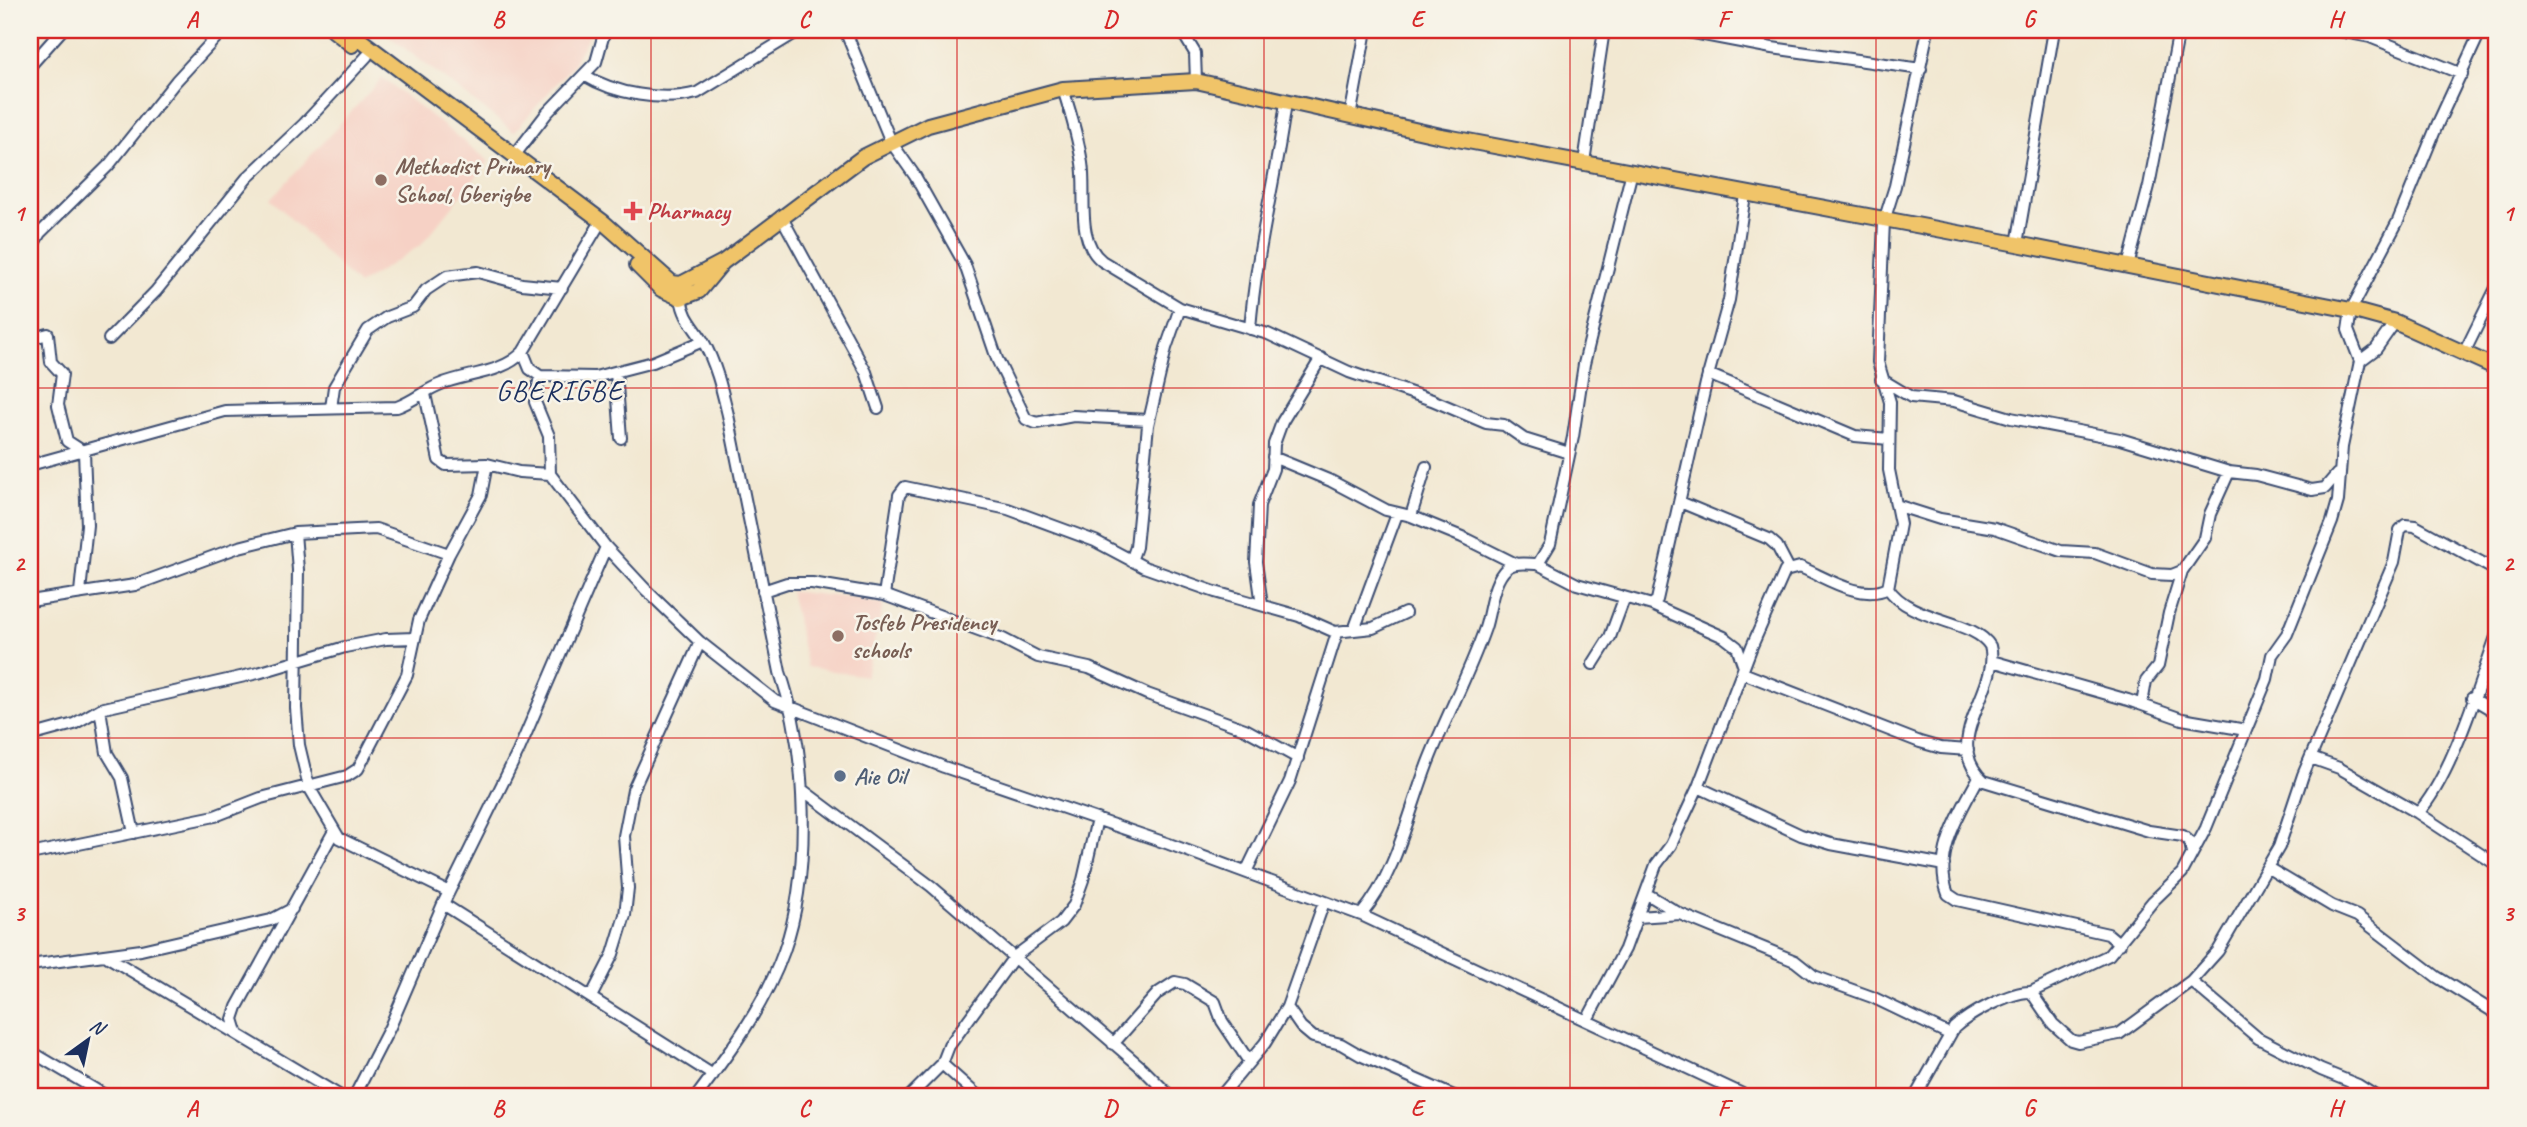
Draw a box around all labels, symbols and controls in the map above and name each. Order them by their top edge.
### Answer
text: A [186,5,200,34]
text: B [492,5,506,34]
text: C [799,5,813,34]
text: D [1103,5,1119,34]
text: E [1411,5,1427,34]
text: F [1718,5,1734,34]
text: G [2023,5,2038,34]
text: H [2328,5,2346,34]
place label: Methodist Primary School, Gberigbe [395,151,552,209]
marker: Methodist Primary School, Gberigbe [373,172,389,188]
place label: Pharmacy [647,196,731,226]
text: 1 [14,199,27,228]
text: 1 [2503,199,2516,228]
marker: Pharmacy [625,203,641,219]
district label: GBERIGBE [496,373,625,408]
text: 2 [14,549,27,578]
text: 2 [2503,549,2516,578]
place label: Tosfeb Presidency schools [852,607,999,665]
marker: Tosfeb Presidency schools [830,628,846,644]
place label: Aie Oil [854,761,911,791]
marker: Aie Oil [832,768,848,784]
text: 3 [14,899,27,928]
text: 3 [2503,899,2516,928]
north arrow [52,1004,122,1074]
text: N [85,1013,111,1042]
text: A [186,1094,200,1123]
text: B [492,1094,506,1123]
text: C [799,1094,813,1123]
text: D [1103,1094,1119,1123]
text: E [1411,1094,1427,1123]
text: F [1718,1094,1734,1123]
text: G [2023,1094,2038,1123]
text: H [2328,1094,2346,1123]

